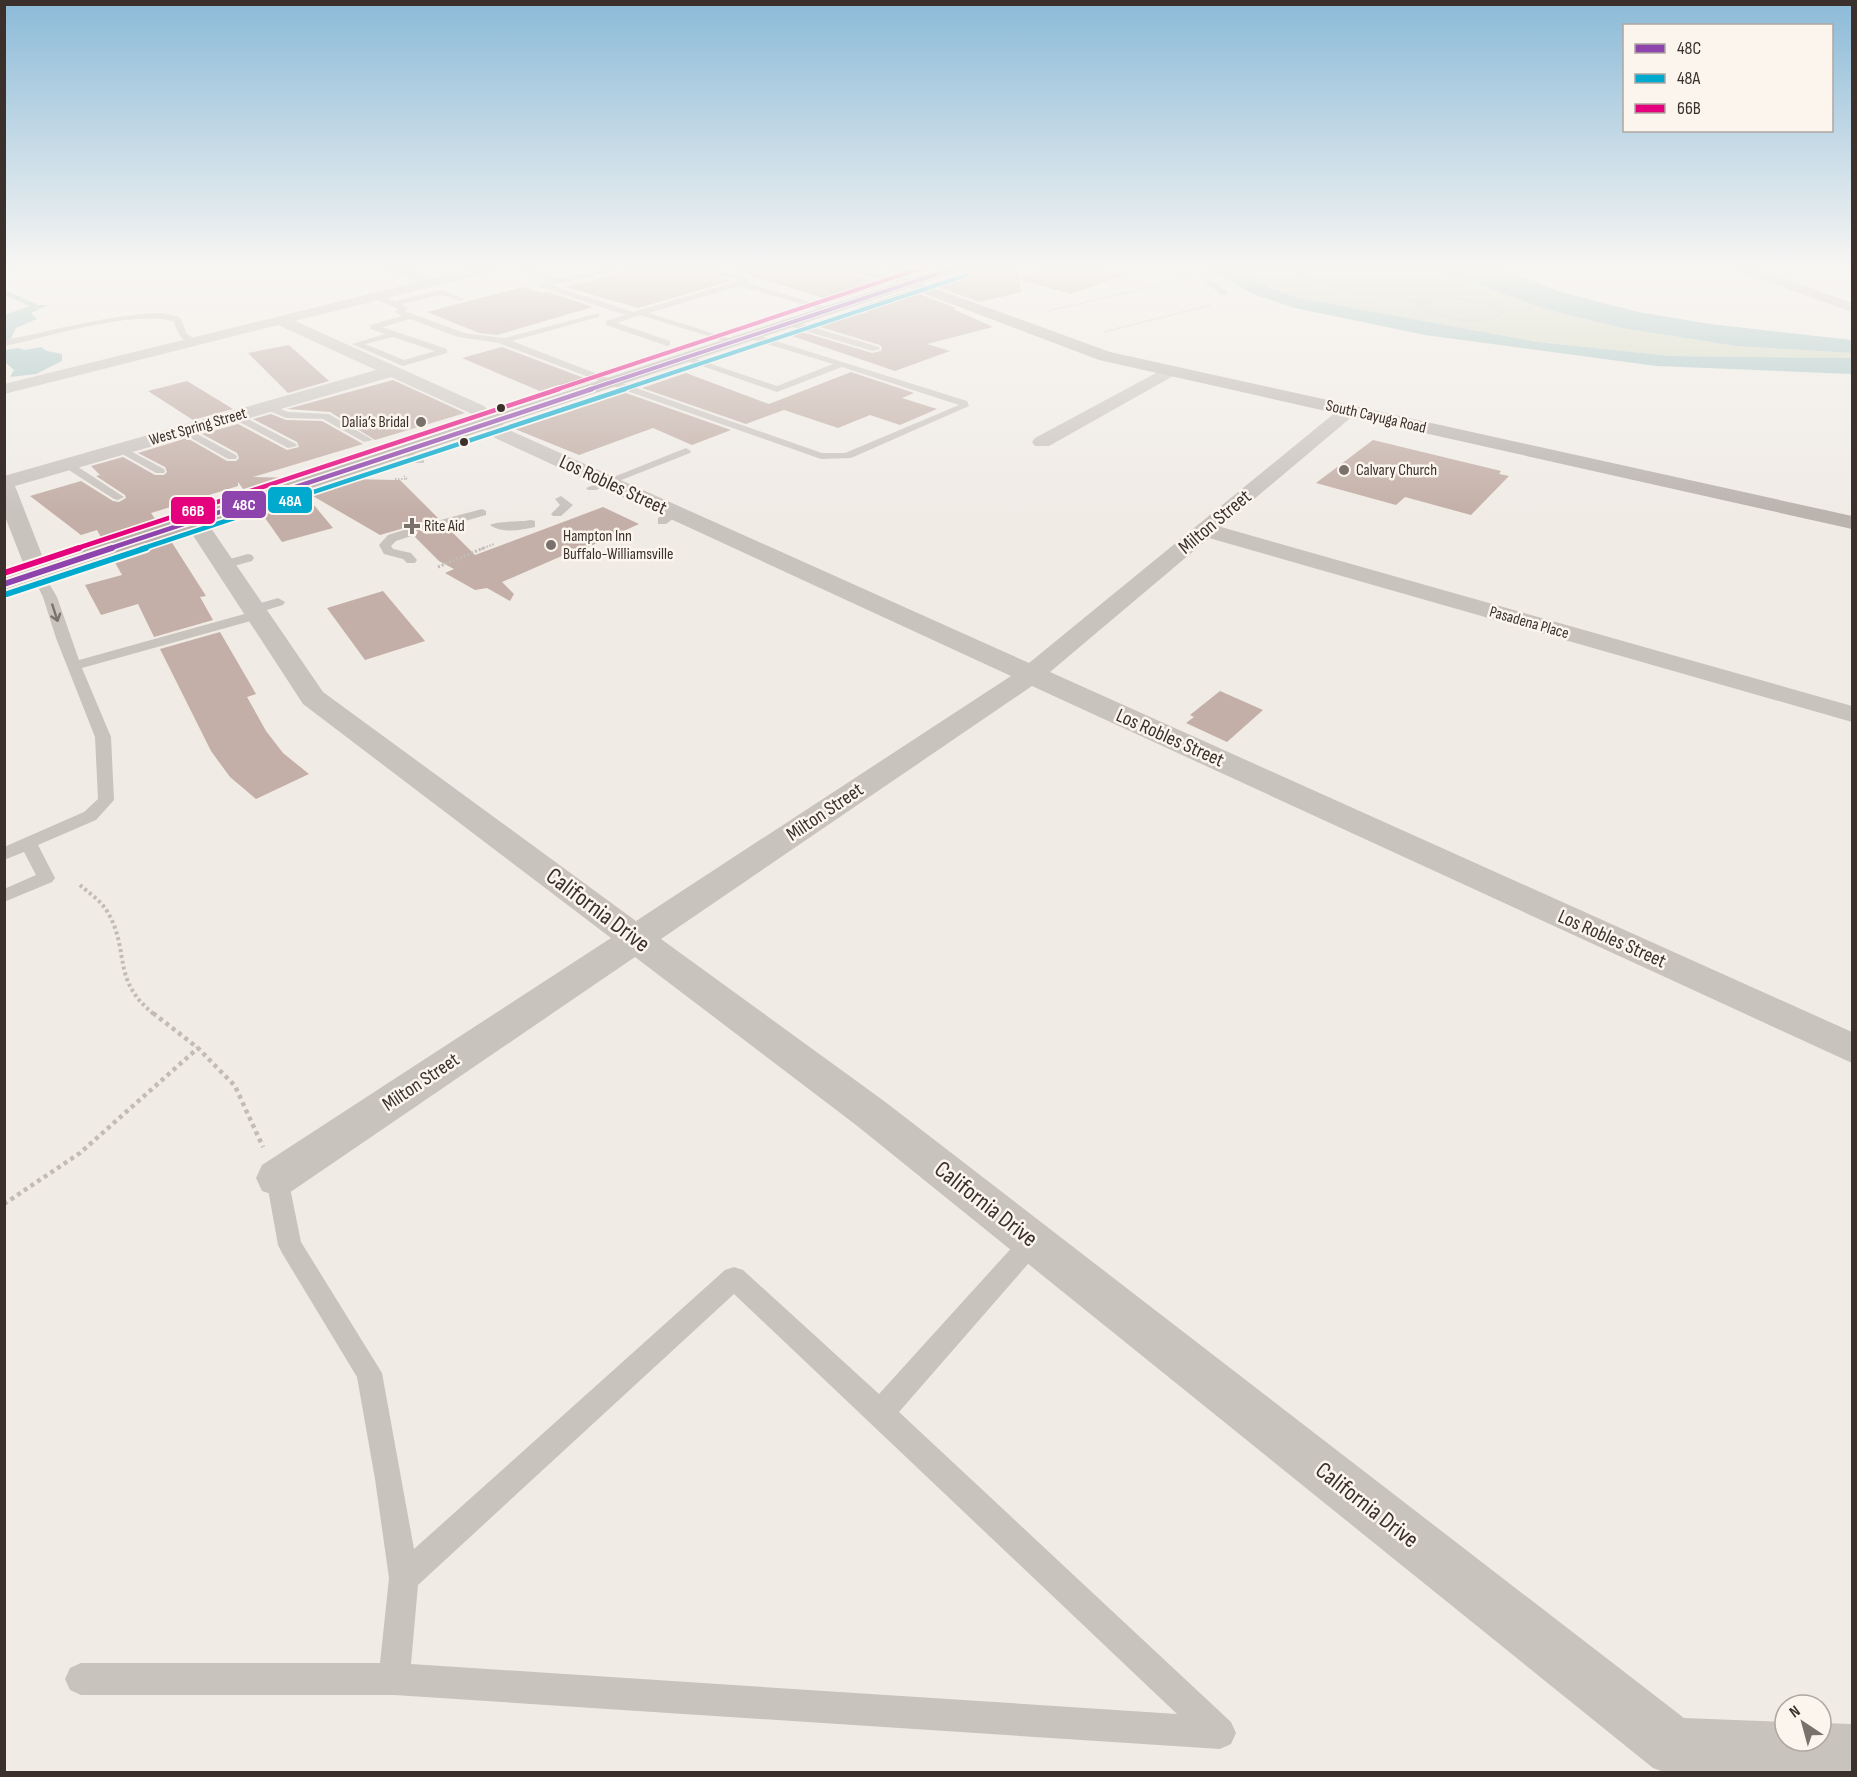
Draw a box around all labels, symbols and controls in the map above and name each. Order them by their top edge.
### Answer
legend [1623,24,1833,132]
text: 48C [1677,38,1701,59]
text: 48A [1677,68,1700,89]
text: 66B [1677,98,1701,119]
street label: South Cayuga Road [1324,396,1428,438]
unlabelled marker [495,402,507,414]
street label: West Spring Street [147,404,249,450]
place label: Dalia’s Bridal [342,413,409,432]
marker: Dalia’s Bridal [414,415,428,429]
unlabelled marker [458,436,470,448]
street label: Los Robles Street [555,450,671,520]
place label: Calvary Church [1356,461,1437,480]
marker: Calvary Church [1337,463,1351,477]
street label: Milton Street [1174,485,1256,559]
line badge: 48A [267,486,313,514]
line badge: 48C [221,490,267,519]
text: 48A [279,492,302,511]
line badge: 66B [170,496,216,525]
text: 48C [232,496,256,515]
text: 66B [182,502,205,521]
place label: Rite Aid [424,517,465,536]
marker: Rite Aid [405,519,419,533]
place label: Hampton Inn Buffalo-Williamsville [563,527,673,564]
marker: Hampton Inn Buffalo-Williamsville [544,538,558,552]
one-way arrow [50,603,61,622]
street label: Pasadena Place [1487,603,1571,643]
street label: Los Robles Street [1112,703,1228,773]
street label: Milton Street [782,778,868,846]
street label: California Drive [540,861,656,959]
street label: Los Robles Street [1554,904,1670,974]
street label: Milton Street [378,1048,464,1116]
street label: California Drive [929,1155,1043,1253]
street label: California Drive [1310,1456,1424,1554]
north arrow [1773,1693,1833,1753]
text: N [1786,1702,1804,1722]

